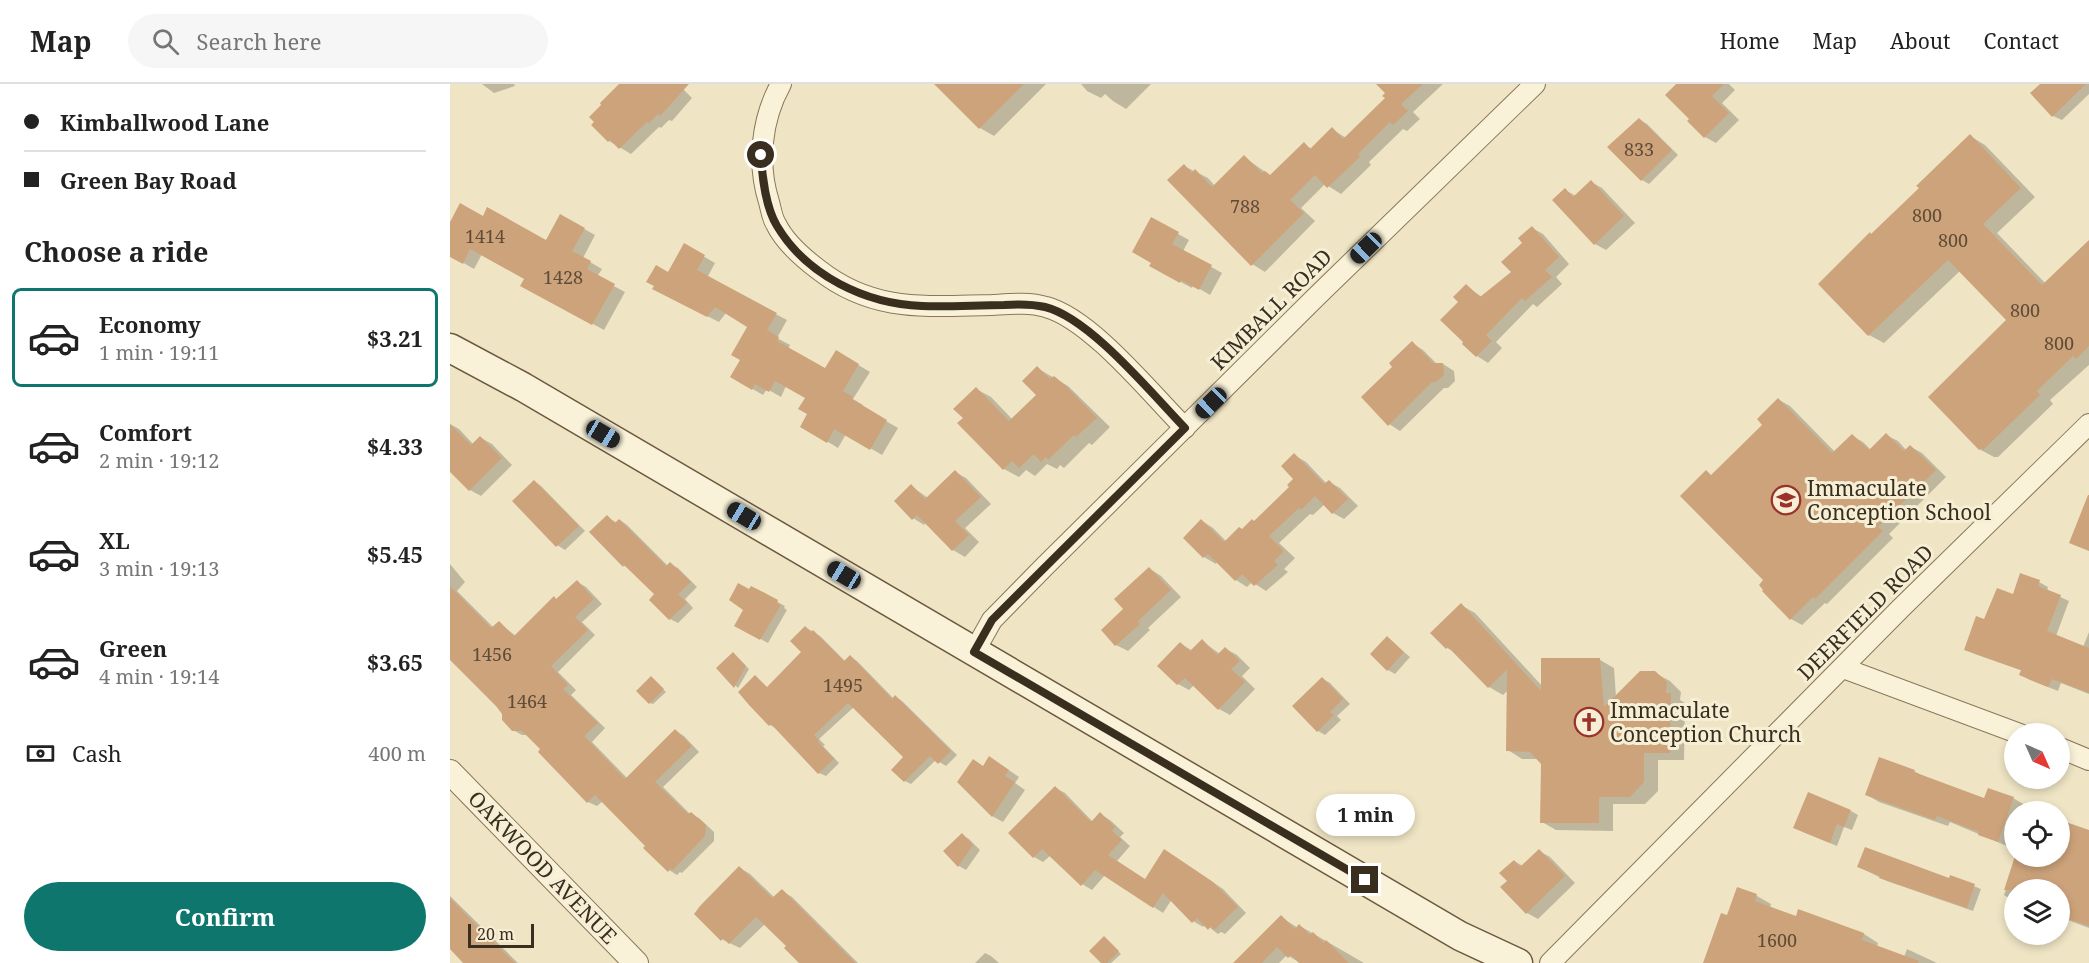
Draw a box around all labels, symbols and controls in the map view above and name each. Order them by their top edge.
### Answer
search box [128,14,548,68]
text: Map [30,22,92,60]
icon: search [149,25,182,58]
text: Search here [197,26,321,56]
text: Home [1720,27,1780,55]
text: Map [1813,27,1857,55]
text: About [1890,27,1951,55]
text: Contact [1984,27,2059,55]
text: Kimballwood Lane [60,107,269,137]
house number: 833 [1624,137,1654,161]
route start [747,141,774,168]
text: Green Bay Road [60,165,237,195]
house number: 788 [1230,194,1260,218]
house number: 800 [1912,203,1942,227]
house number: 1414 [465,224,505,248]
house number: 800 [1938,228,1968,252]
car [1347,229,1385,267]
text: Choose a ride [24,233,209,270]
street label: KIMBALL ROAD [1204,242,1338,376]
house number: 1428 [543,265,583,289]
house number: 800 [2010,298,2040,322]
text: Economy [99,309,201,339]
icon: car [27,311,81,365]
text: $3.21 [367,323,423,353]
house number: 800 [2044,331,2074,355]
text: 1 min · 19:11 [99,339,219,366]
car [1192,384,1230,422]
text: Comfort [99,417,192,447]
car [583,417,623,451]
icon: car [27,419,81,473]
text: $4.33 [367,431,423,461]
text: 2 min · 19:12 [99,447,219,474]
place label: Immaculate Conception School [1807,474,1992,526]
school or university icon: Immaculate Conception School [1770,484,1802,516]
car [724,499,764,533]
text: XL [99,525,130,555]
icon: car [27,527,81,581]
street label: DEERFIELD ROAD [1791,538,1939,686]
text: $5.45 [367,539,423,569]
text: 3 min · 19:13 [99,555,219,582]
car [824,558,864,592]
text: Green [99,633,167,663]
icon: car [27,635,81,689]
house number: 1456 [472,642,512,666]
text: $3.65 [367,647,423,677]
text: 4 min · 19:14 [99,663,219,690]
house number: 1495 [823,673,863,697]
house number: 1464 [507,689,547,713]
place label: Immaculate Conception Church [1610,696,1801,748]
church icon: Immaculate Conception Church [1573,706,1605,738]
north arrow [2004,723,2070,789]
map controls [2004,723,2070,945]
icon: cash [24,737,57,770]
text: Cash [72,738,122,768]
text: 400 m [368,740,426,767]
street label: OAKWOOD AVENUE [463,784,623,950]
callout: 1 min [1316,793,1414,835]
text: 1 min [1337,801,1394,828]
button: locate [2004,801,2070,867]
route end [1351,866,1378,893]
button: layers [2004,879,2070,945]
button: Confirm [24,882,426,951]
scale bar [468,921,534,948]
text: 20 m [477,923,514,945]
house number: 1600 [1757,928,1797,952]

